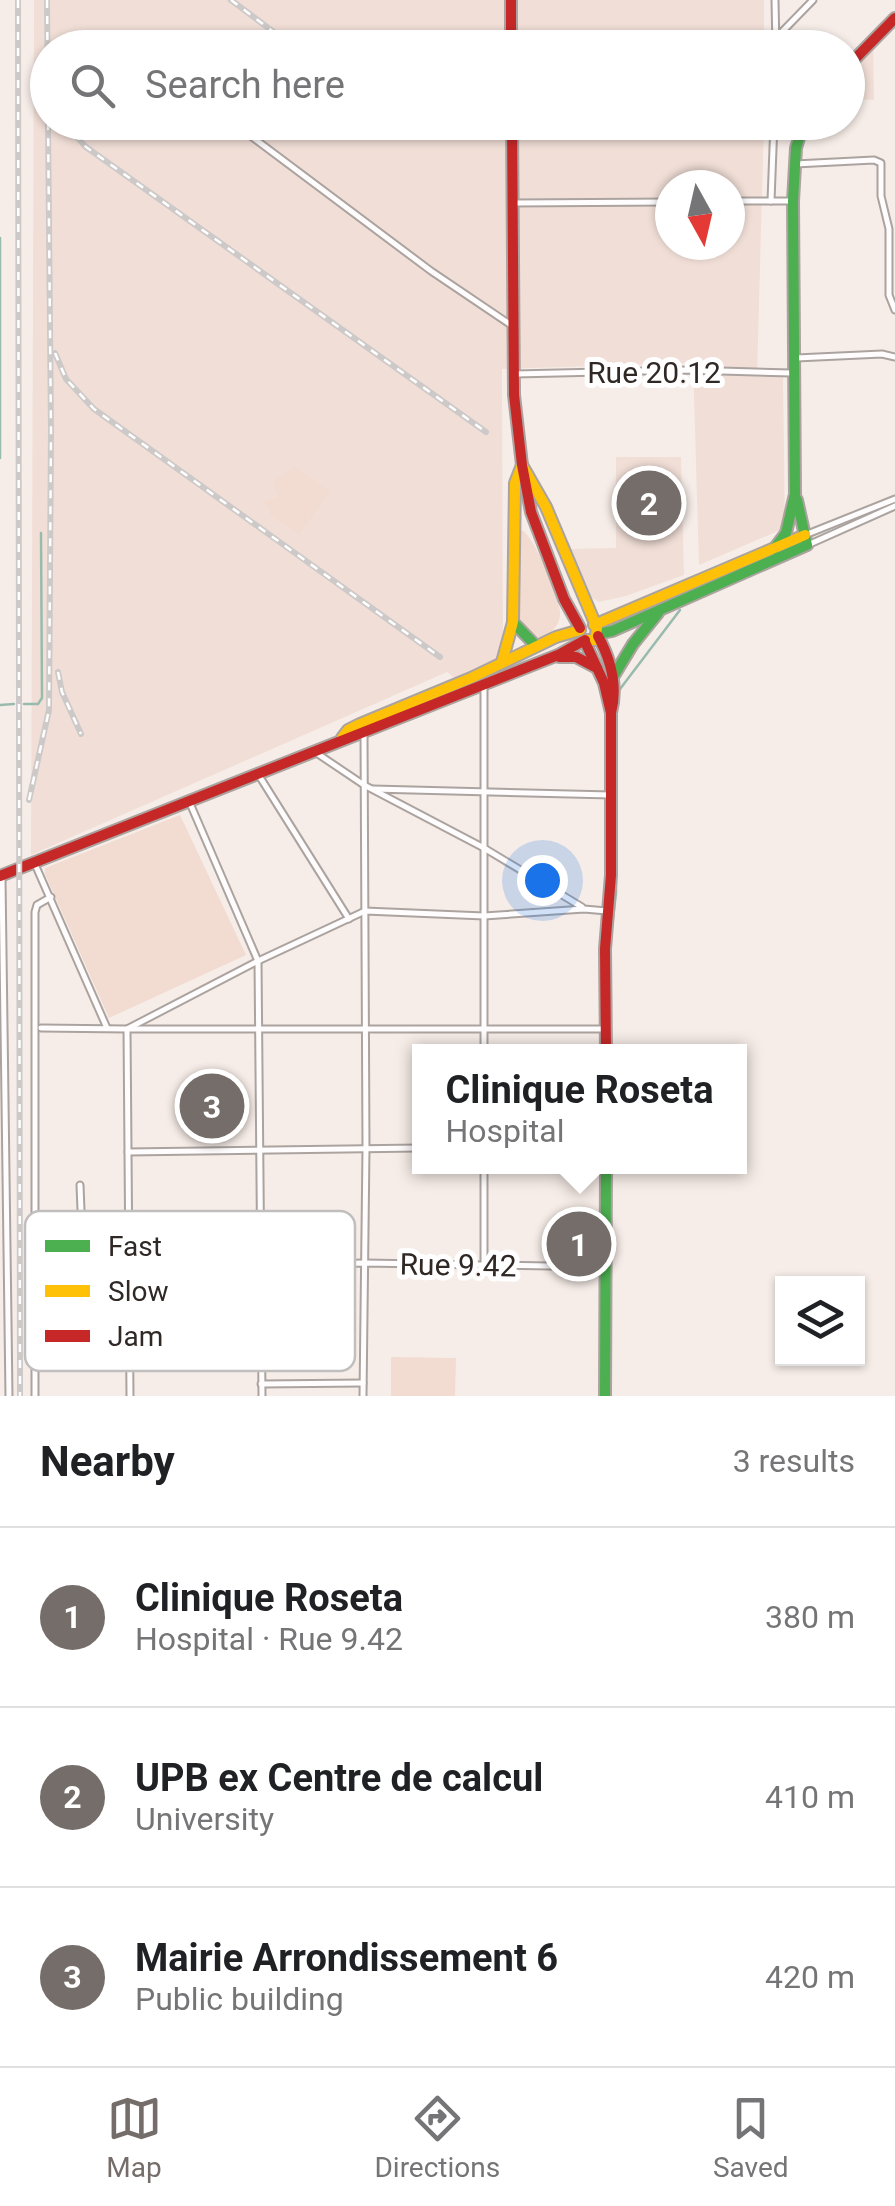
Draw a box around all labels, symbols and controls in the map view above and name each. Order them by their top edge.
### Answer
search box [30,30,865,140]
icon: search [65,58,120,113]
text: Search here [145,63,345,107]
north arrow [655,170,745,260]
street label: Rue 20.12 [587,355,721,390]
pin: 2 [616,466,682,540]
your location [517,855,568,906]
popup [412,1044,747,1174]
pin: 3 [180,1068,244,1144]
text: Clinique Roseta [445,1068,714,1112]
text: Hospital [445,1112,564,1150]
pin: 1 [546,1206,612,1282]
legend [25,1211,355,1371]
text: Fast [108,1230,162,1263]
street label: Rue 9.42 [399,1246,517,1284]
text: Slow [108,1275,168,1308]
map controls [775,1276,865,1366]
button: layers [775,1276,865,1366]
text: Jam [108,1320,163,1353]
text: Nearby [40,1437,175,1486]
text: 3 results [733,1442,855,1480]
text: Clinique Roseta [135,1576,403,1620]
text: 1 [63,1598,82,1636]
text: 380 m [765,1598,855,1636]
text: Hospital · Rue 9.42 [135,1620,403,1658]
text: UPB ex Centre de calcul [135,1756,543,1800]
text: 2 [63,1778,82,1816]
text: 410 m [765,1778,855,1816]
text: University [135,1800,274,1838]
text: Mairie Arrondissement 6 [135,1936,558,1980]
text: 3 [63,1958,82,1996]
text: 420 m [765,1958,855,1996]
text: Public building [135,1980,344,2018]
tab: Map [106,2091,162,2184]
tab: Directions [374,2091,500,2184]
tab: Saved [713,2091,789,2184]

